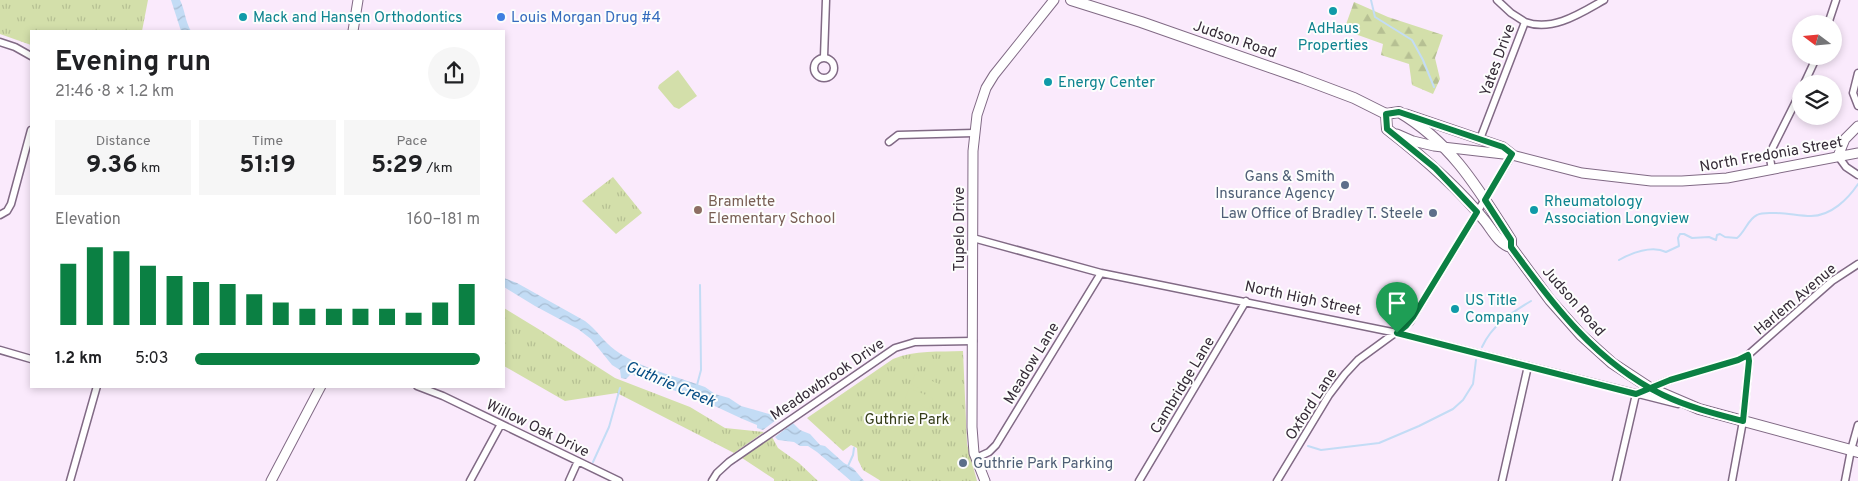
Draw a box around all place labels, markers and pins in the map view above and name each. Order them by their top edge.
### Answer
marker: AdHaus Properties [1327,5,1339,17]
place label: Mack and Hansen Orthodontics [253,9,462,28]
place label: Louis Morgan Drug #4 [511,9,661,28]
marker: Mack and Hansen Orthodontics [237,11,249,23]
marker: Louis Morgan Drug #4 [495,11,507,23]
place label: AdHaus Properties [1298,20,1368,56]
place label: Energy Center [1058,74,1155,93]
marker: Energy Center [1042,76,1054,88]
place label: Gans & Smith Insurance Agency [1215,168,1335,204]
marker: Gans & Smith Insurance Agency [1339,179,1351,191]
place label: Bramlette Elementary School [708,193,835,229]
place label: Rheumatology Association Longview [1544,193,1689,229]
marker: Bramlette Elementary School [692,204,704,216]
marker: Rheumatology Association Longview [1528,204,1540,216]
place label: Law Office of Bradley T. Steele [1220,205,1423,224]
marker: Law Office of Bradley T. Steele [1427,207,1439,219]
pin [1376,282,1418,333]
place label: US Title Company [1465,292,1529,328]
marker: US Title Company [1449,303,1461,315]
place label: Guthrie Park Parking [973,455,1113,474]
marker: Guthrie Park Parking [957,457,969,469]

